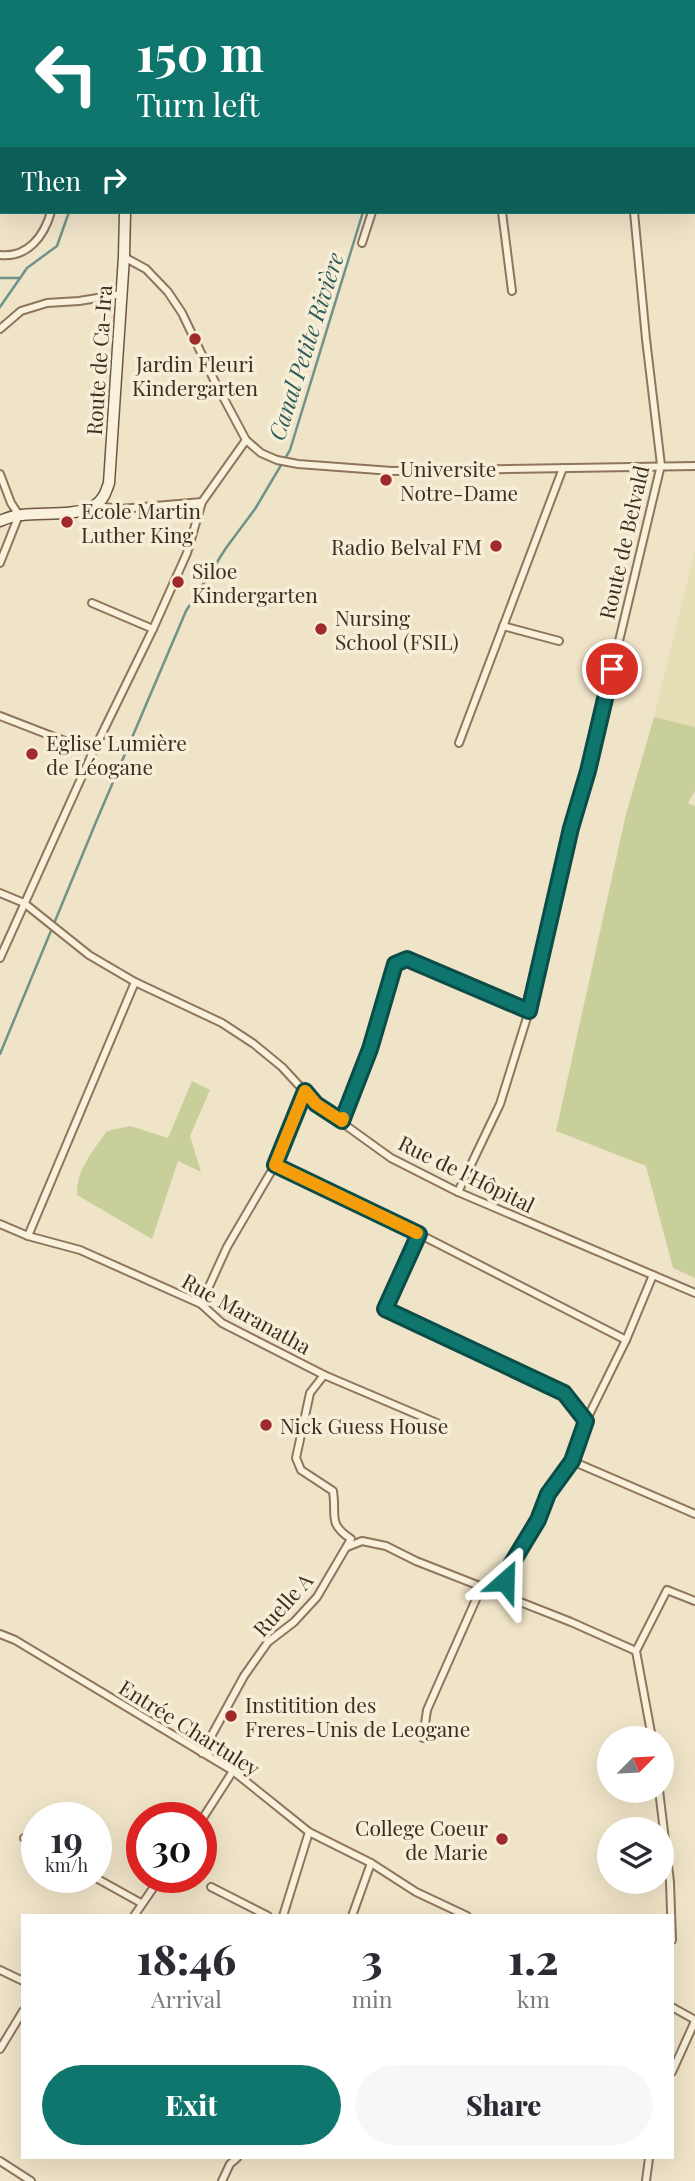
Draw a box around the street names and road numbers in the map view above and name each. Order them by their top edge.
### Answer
street label: Route de Ca-Ira [79,283,117,436]
street label: Route de Belvald [592,462,654,622]
street label: Rue de l'Hôpital [394,1128,540,1218]
street label: Rue Maranatha [178,1266,317,1360]
street label: Ruelle A [246,1566,319,1642]
street label: Entrée Chartuley [114,1672,266,1782]

